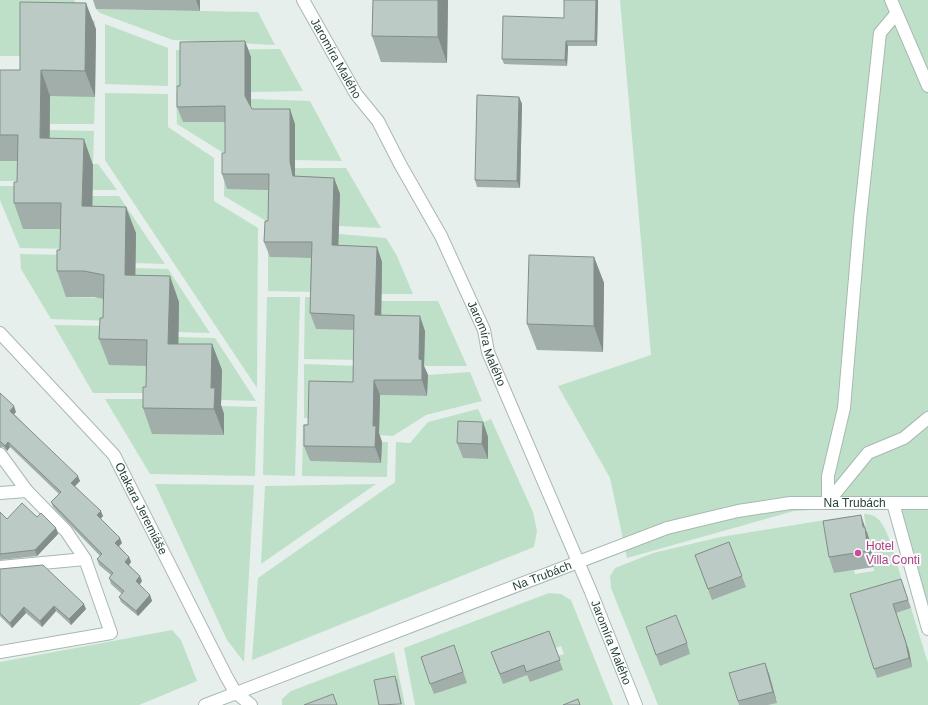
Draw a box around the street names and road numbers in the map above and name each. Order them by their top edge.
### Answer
street label: Jaromíra Malého [308,16,364,102]
street label: Jaromíra Malého [465,299,509,389]
street label: Otakara Jeremiáše [112,460,170,557]
street label: Na Trubách [824,496,886,510]
street label: Na Trubách [511,558,574,593]
street label: Jaromíra Malého [588,598,634,687]

